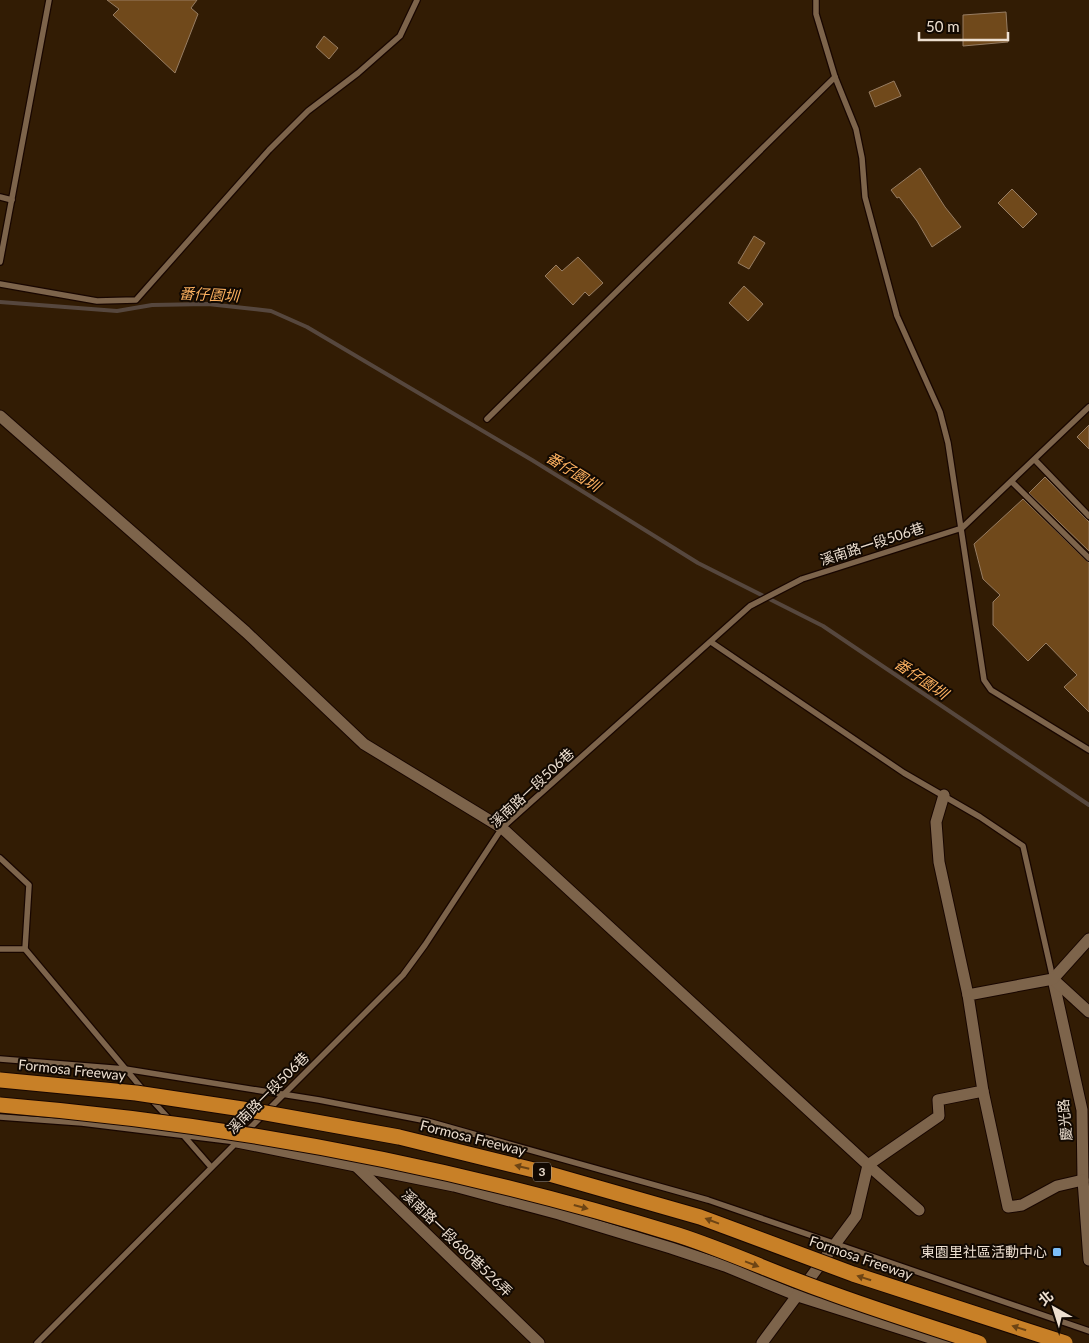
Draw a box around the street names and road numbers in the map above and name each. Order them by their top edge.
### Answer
street label: 溪南路一段506巷 [818,519,926,568]
street label: 溪南路一段506巷 [486,744,577,831]
street label: 溪南路一段506巷 [223,1048,312,1137]
street label: Formosa Freeway [17,1055,127,1084]
street label: 慶光路 [1054,1098,1075,1142]
street label: Formosa Freeway [419,1116,528,1159]
road number: 3 [533,1162,551,1182]
street label: 溪南路一段680巷526弄 [399,1186,516,1300]
street label: Formosa Freeway [807,1232,916,1283]

